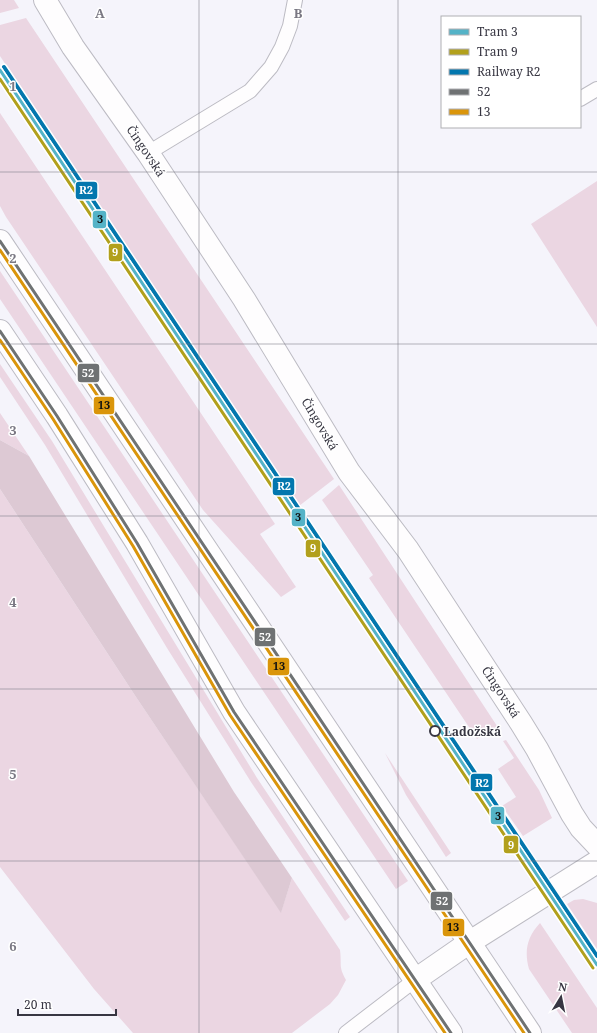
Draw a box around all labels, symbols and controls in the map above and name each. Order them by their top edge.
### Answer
text: A [95,4,105,22]
text: B [294,4,303,22]
legend [441,16,581,128]
text: Tram 3 [477,23,518,40]
text: Tram 9 [477,43,518,60]
text: Railway R2 [477,63,541,80]
text: 1 [9,77,17,95]
text: 52 [477,83,490,100]
text: 13 [477,103,491,120]
street label: Čingovská [123,122,170,180]
line badge: R2 [75,181,98,200]
text: R2 [79,182,93,197]
line badge: 3 [92,210,107,229]
text: 3 [97,211,103,226]
line badge: 9 [108,243,123,262]
text: 9 [112,244,118,259]
text: 2 [9,249,17,267]
line badge: 52 [77,363,100,383]
text: 52 [82,365,94,380]
street label: Čingovská [298,395,342,454]
line badge: 13 [93,396,115,415]
text: 13 [98,397,110,412]
text: 3 [9,421,17,439]
line badge: R2 [272,477,295,496]
text: R2 [277,478,291,493]
line badge: 3 [291,508,306,527]
text: 3 [295,509,301,524]
line badge: 9 [305,539,321,558]
text: 9 [310,540,316,555]
text: 4 [9,593,17,611]
line badge: 52 [254,627,276,647]
text: 52 [259,629,271,644]
line badge: 13 [267,657,290,676]
text: 13 [273,658,285,673]
street label: Čingovská [478,663,524,721]
place label: Ladožská [444,723,501,740]
marker: Ladožská [429,725,441,737]
text: 5 [9,765,17,783]
line badge: R2 [470,773,493,792]
text: R2 [475,775,489,790]
line badge: 3 [490,806,505,825]
text: 3 [495,808,501,823]
line badge: 9 [503,835,519,854]
text: 9 [508,837,514,852]
line badge: 52 [430,891,453,911]
text: 52 [436,893,448,908]
line badge: 13 [442,918,465,937]
text: 13 [447,919,459,934]
text: 6 [9,937,17,955]
north arrow [541,977,581,1017]
text: N [557,979,569,995]
scale bar [18,991,116,1017]
text: 20 m [24,996,52,1013]

